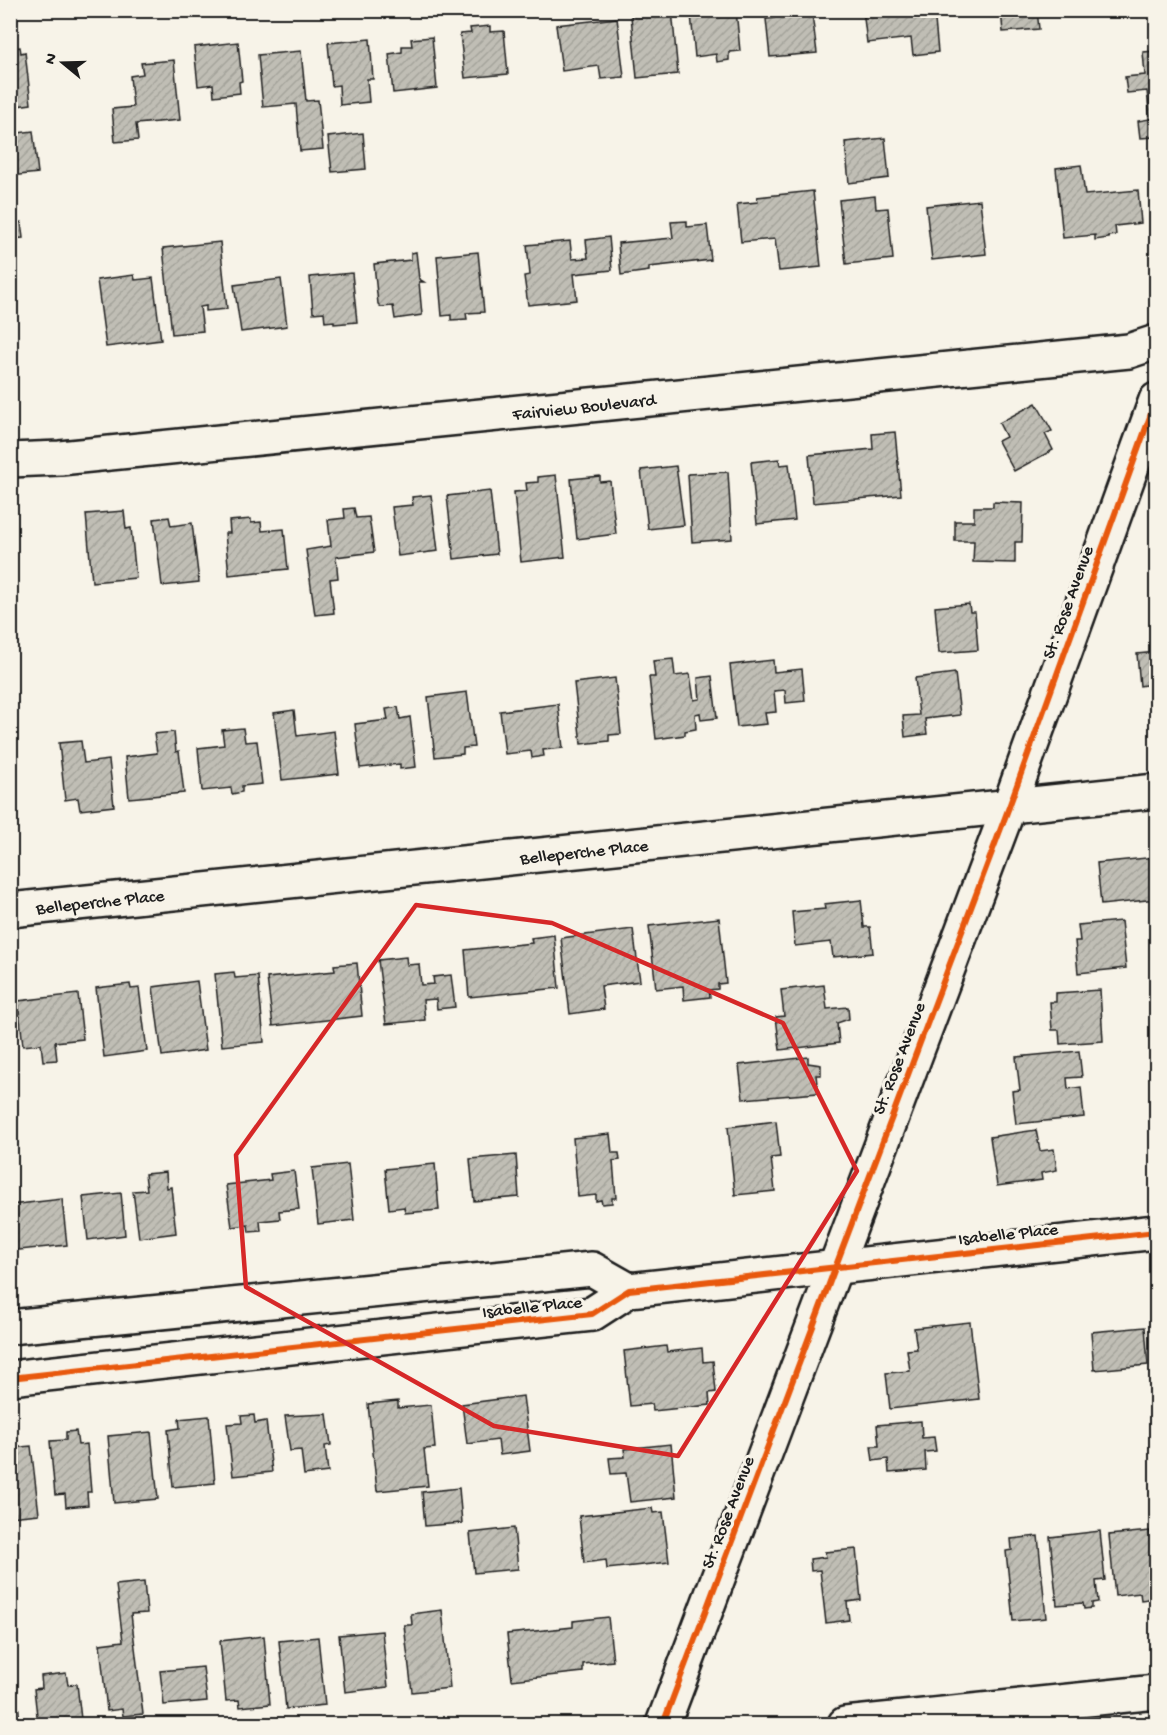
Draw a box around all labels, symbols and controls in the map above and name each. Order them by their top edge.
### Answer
north arrow [33,33,93,93]
text: N [41,51,63,67]
street label: Fairview Boulevard [511,390,658,427]
street label: St. Rose Avenue [1039,543,1100,662]
street label: Belleperche Place [518,836,650,871]
street label: Belleperche Place [34,886,166,921]
street label: St. Rose Avenue [869,999,932,1118]
street label: Isabelle Place [957,1220,1060,1251]
street label: Isabelle Place [481,1293,584,1324]
street label: St. Rose Avenue [698,1453,761,1572]

